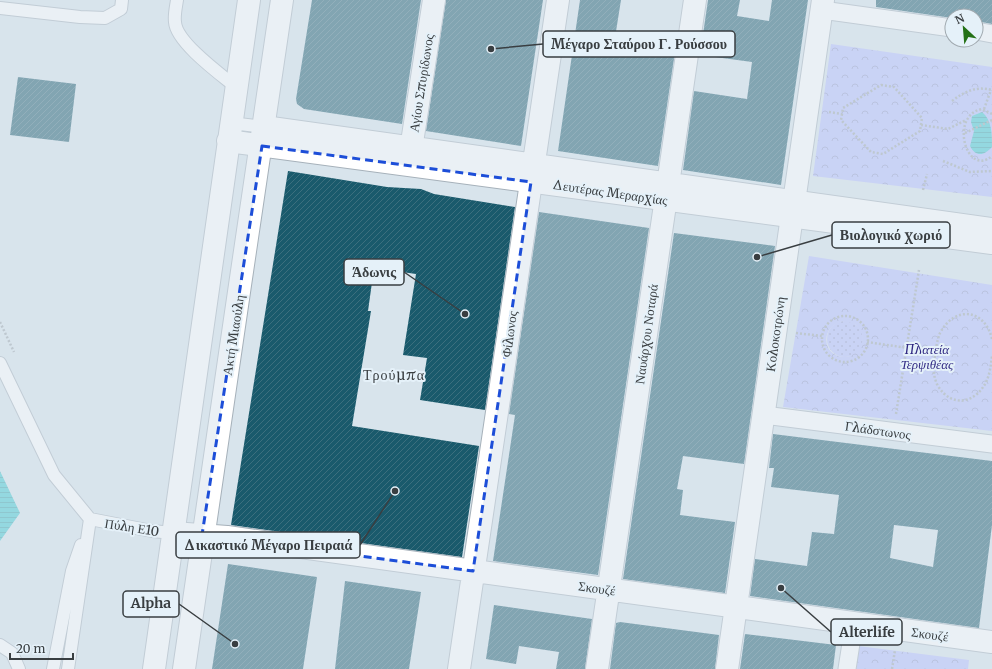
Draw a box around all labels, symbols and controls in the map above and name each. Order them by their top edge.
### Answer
north arrow [944,8,984,48]
text: N [953,11,967,27]
callout: Μέγαρο Σταύρου Γ. Ρούσσου [543,31,735,57]
street label: Αγίου Σπυρίδωνος [405,32,438,133]
text: Μέγαρο Σταύρου Γ. Ρούσσου [551,35,727,53]
street label: Δευτέρας Μεραρχίας [551,176,670,209]
callout: Βιολογικό χωριό [832,222,950,248]
text: Βιολογικό χωριό [840,226,942,244]
callout: Άδωνις [344,259,404,285]
text: Άδωνις [352,263,397,281]
street label: Ναυάρχου Νοταρά [631,283,662,385]
street label: Ακτή Μιαούλη [219,293,248,377]
street label: Κολοκοτρώνη [762,295,789,373]
street label: Φίλωνος [498,309,521,358]
park label: Πλατεία Τερψιθέας [901,341,954,373]
district label: Τρούμπα [363,366,425,384]
street label: Γλάδστωνος [844,417,913,444]
street label: Πύλη Ε10 [103,515,160,540]
callout: Δικαστικό Μέγαρο Πειραιά [176,532,360,558]
text: Δικαστικό Μέγαρο Πειραιά [184,536,353,554]
street label: Σκουζέ [577,577,617,600]
callout: Alpha [123,591,179,617]
text: Alpha [130,594,171,612]
callout: Alterlife [831,619,902,645]
text: Alterlife [838,623,895,641]
street label: Σκουζέ [910,623,950,646]
scale bar [10,635,73,661]
text: 20 m [16,641,45,656]

